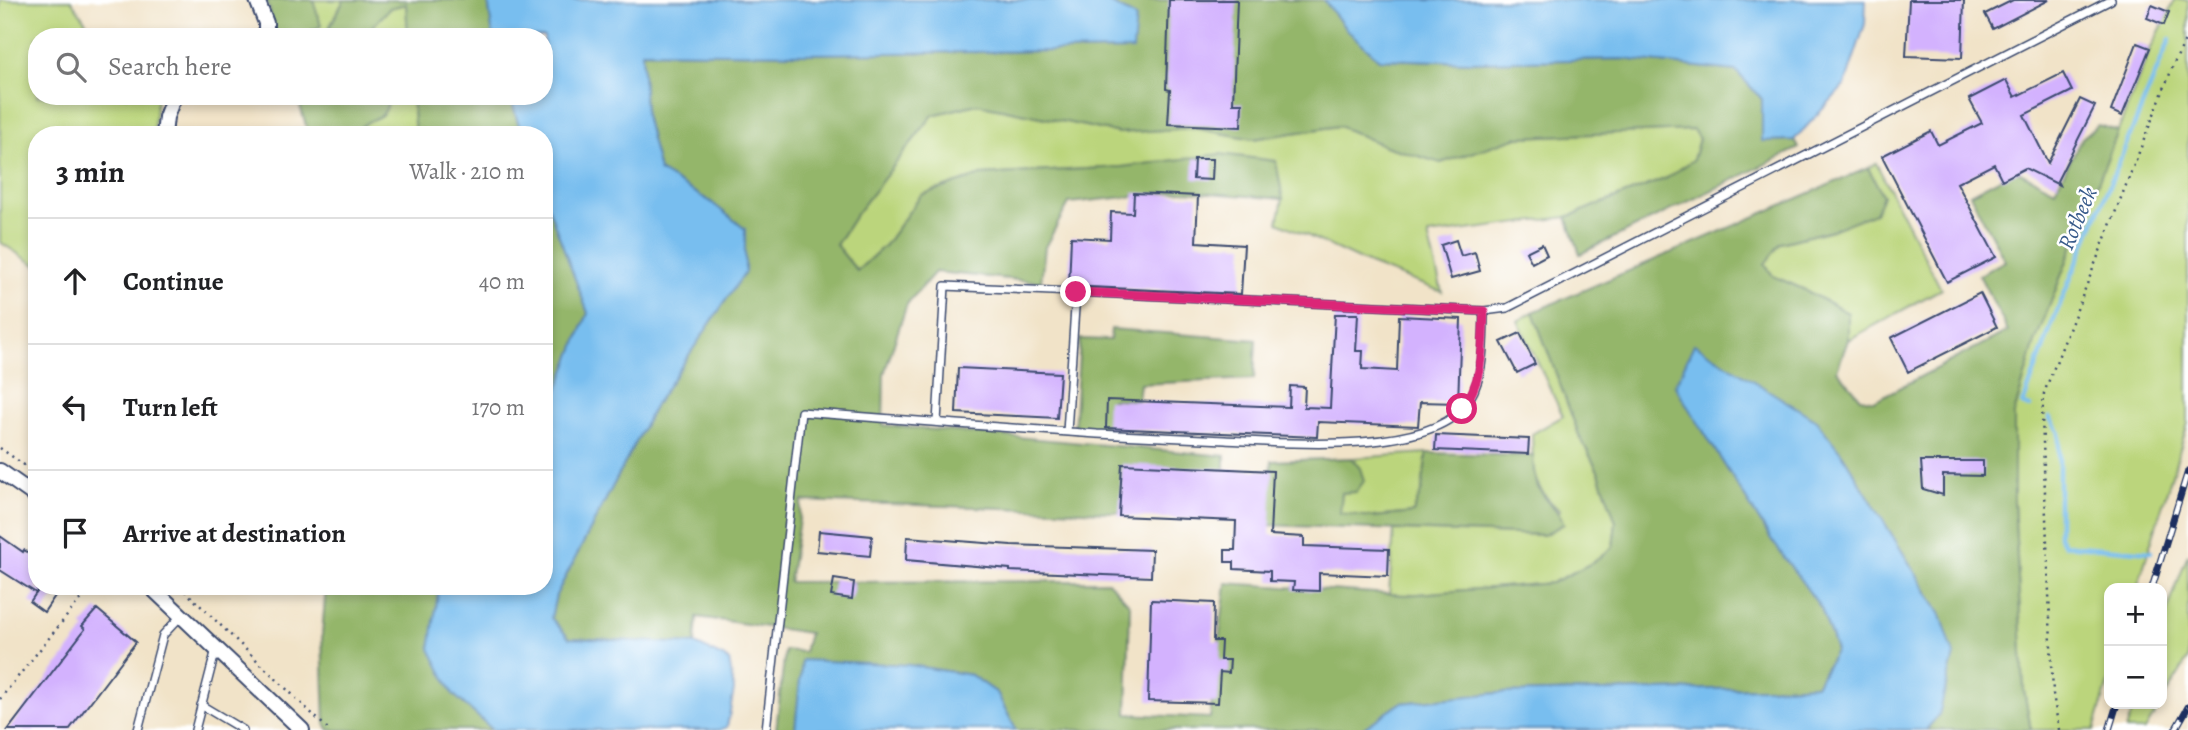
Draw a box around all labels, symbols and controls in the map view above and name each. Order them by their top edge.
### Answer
search box [28,28,553,105]
icon: search [52,48,90,86]
text: Search here [108,49,232,84]
text: 3 min [56,152,125,192]
text: Walk · 210 m [409,156,525,187]
water label: Rotbeek [2050,182,2105,255]
icon: ahead [56,262,94,300]
text: Continue [123,264,224,299]
text: 40 m [479,266,525,297]
route end [1060,276,1091,307]
icon: left [56,388,94,426]
text: Turn left [123,390,218,425]
text: 170 m [472,392,525,423]
route start [1446,393,1477,424]
icon: arrive [56,514,94,552]
text: Arrive at destination [123,516,346,551]
map controls [2104,583,2167,709]
button: + [2104,583,2167,646]
button: − [2104,646,2167,709]

